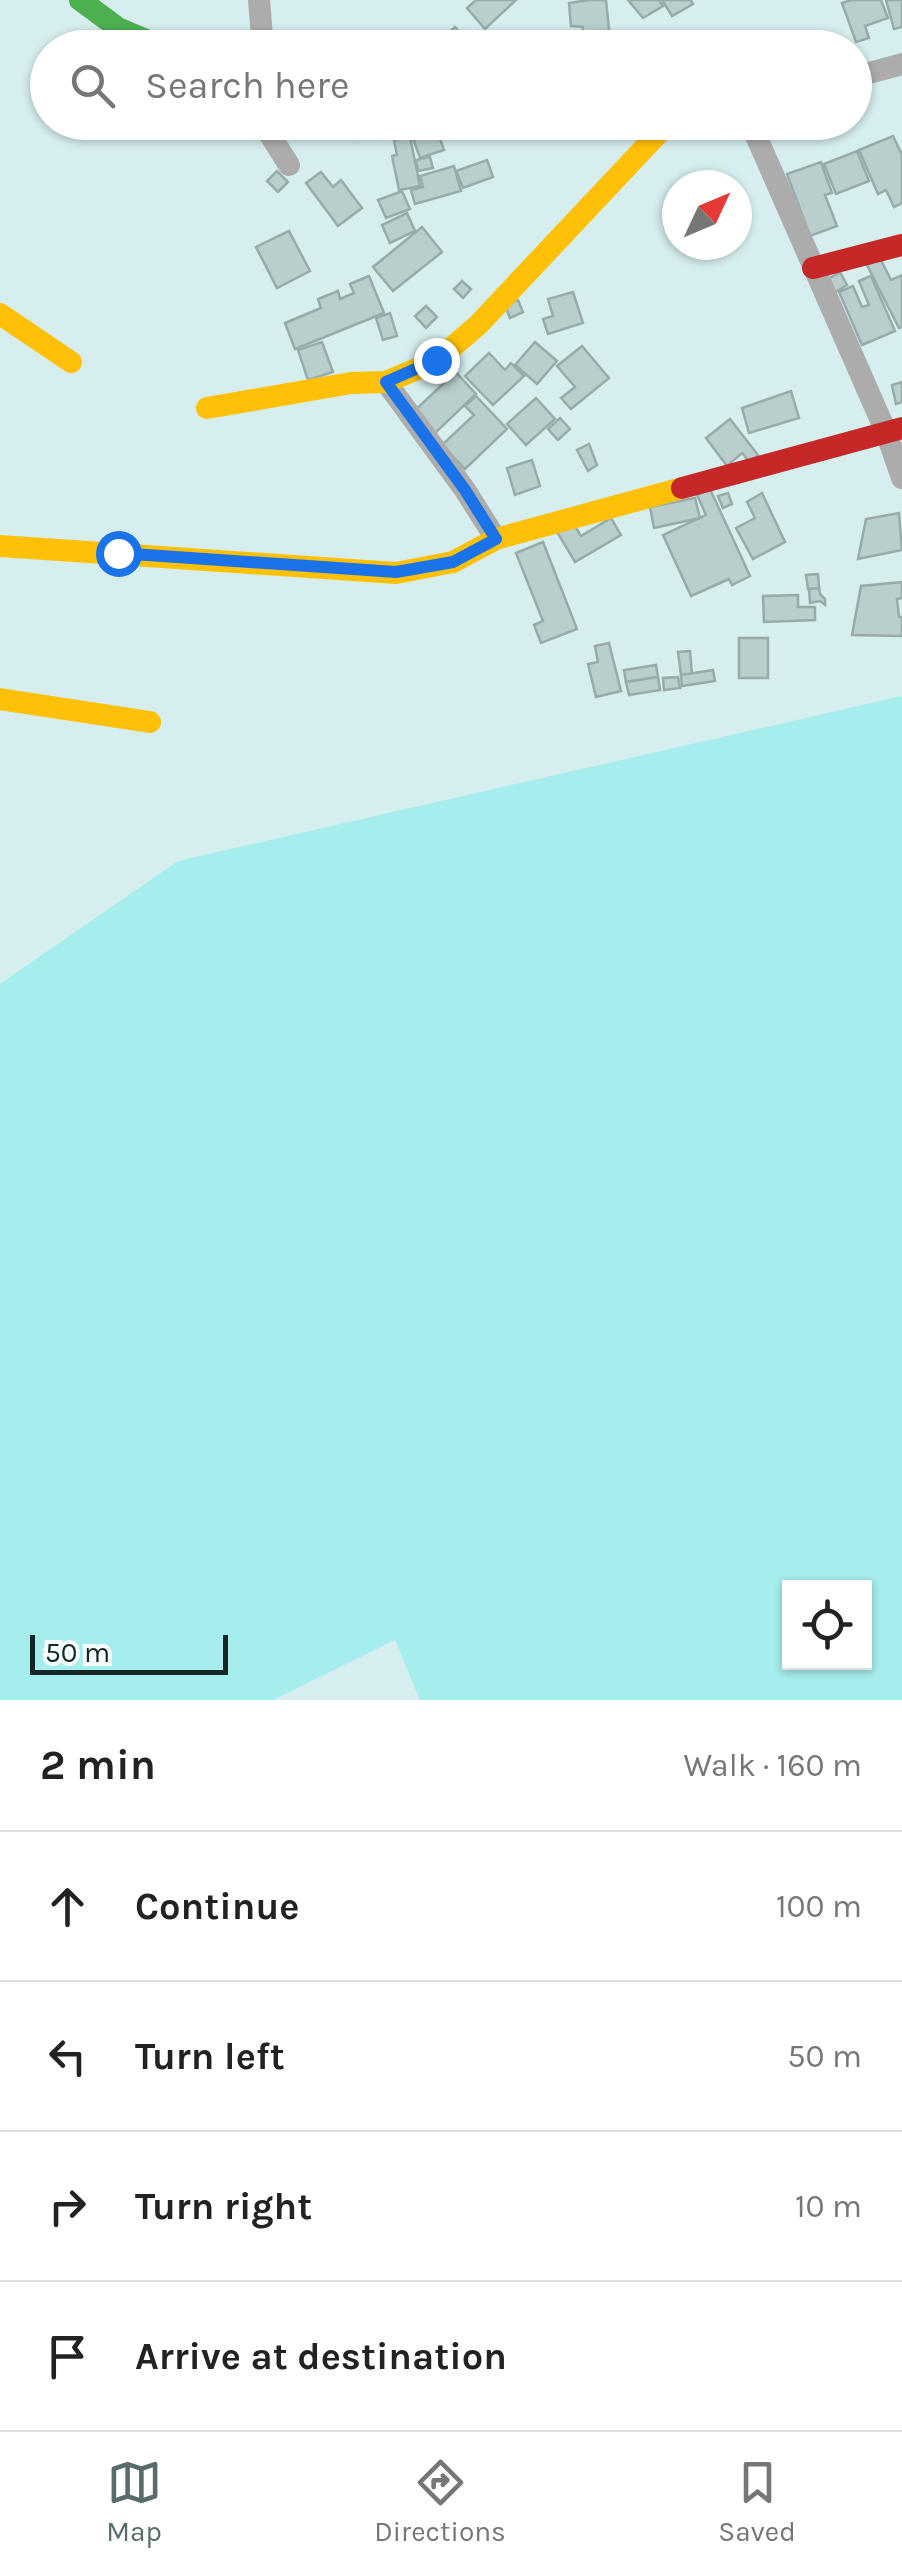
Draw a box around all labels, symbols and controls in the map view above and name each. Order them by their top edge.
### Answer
search box [30,30,872,140]
icon: search [65,58,120,113]
text: Search here [145,63,349,108]
north arrow [662,170,752,260]
route end [414,338,460,384]
route start [96,531,142,577]
map controls [782,1580,872,1670]
button: locate [782,1580,872,1670]
scale bar [30,1630,228,1674]
text: 50 m [45,1636,110,1669]
text: 2 min [40,1740,156,1790]
text: Walk · 160 m [683,1747,862,1784]
icon: ahead [40,1879,95,1934]
text: Continue [135,1884,299,1929]
text: 100 m [776,1888,862,1925]
icon: left [40,2029,95,2084]
text: Turn left [135,2034,285,2079]
text: 50 m [787,2038,862,2075]
icon: right [40,2179,95,2234]
text: Turn right [135,2184,312,2229]
text: 10 m [795,2188,862,2225]
icon: arrive [40,2329,95,2384]
text: Arrive at destination [135,2334,507,2379]
tab: Map [106,2455,162,2548]
tab: Directions [374,2455,506,2548]
tab: Saved [718,2455,796,2548]

